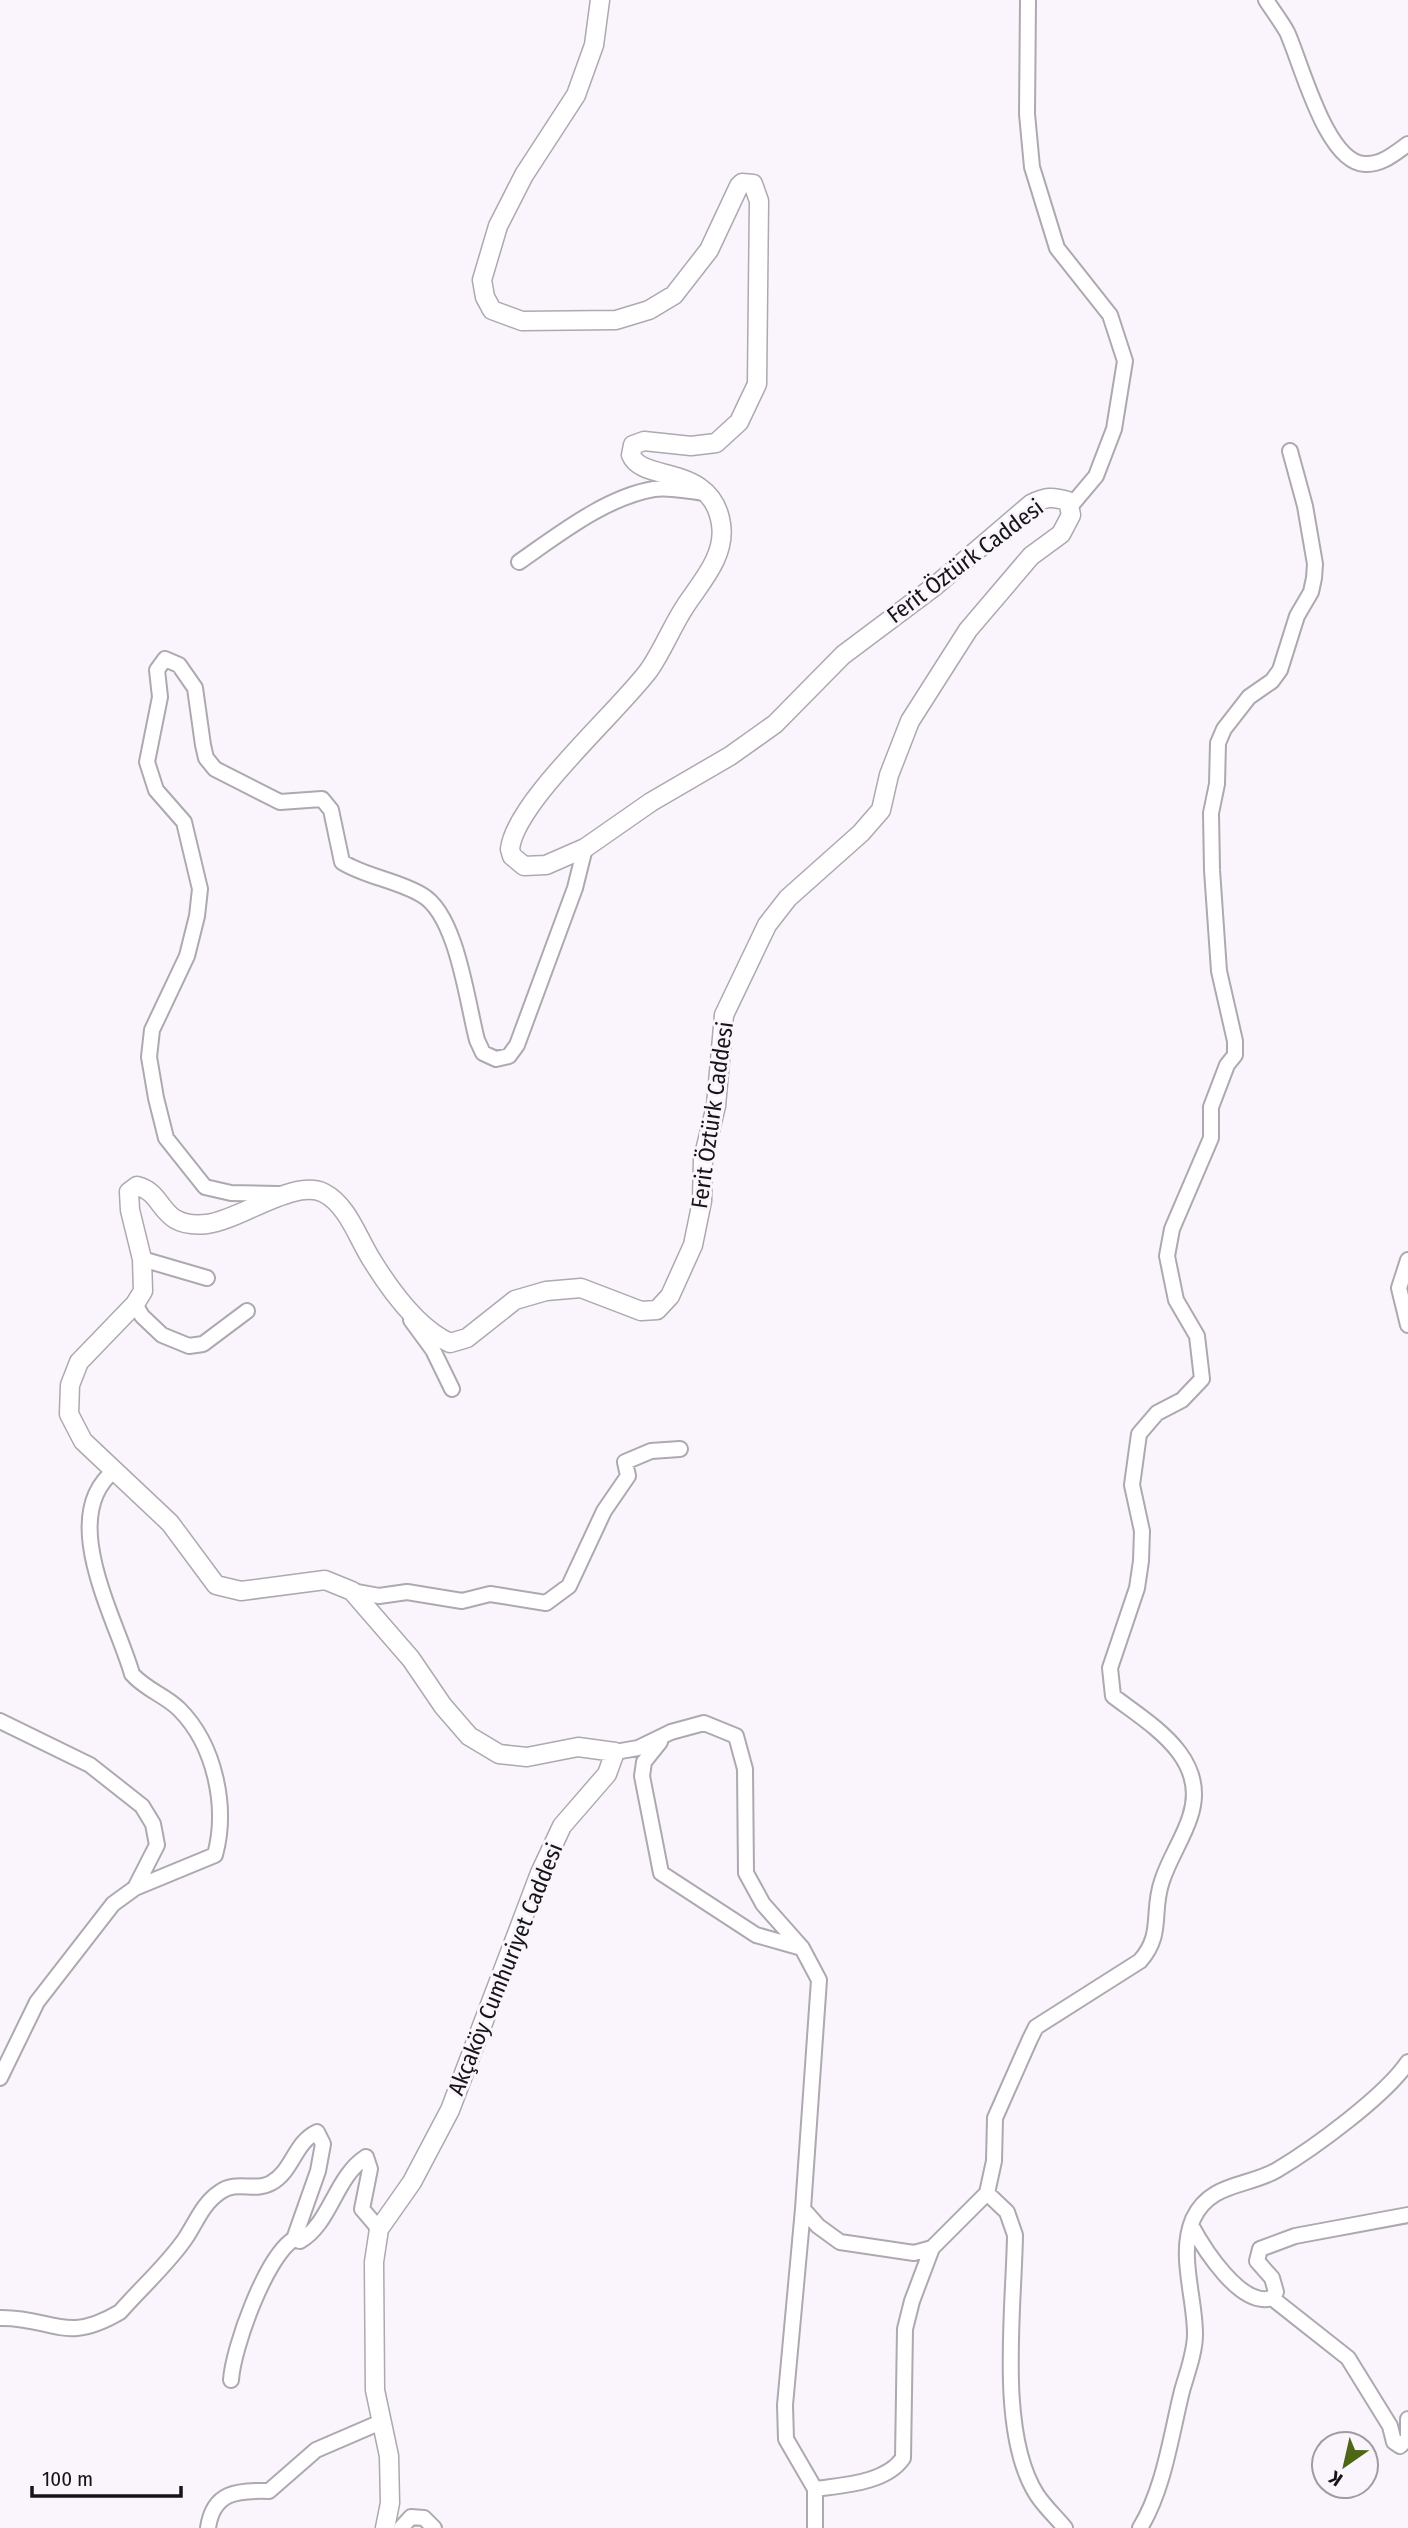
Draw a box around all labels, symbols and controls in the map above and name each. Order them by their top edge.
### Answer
street label: Ferit Öztürk Caddesi [881,493,1049,629]
street label: Ferit Öztürk Caddesi [685,1020,739,1210]
street label: Akçaköy Cumhuriyet Caddesi [442,1839,568,2099]
north arrow [1310,2430,1380,2500]
scale bar [32,2454,180,2498]
text: 100 m [42,2466,93,2492]
text: K [1324,2466,1347,2491]

